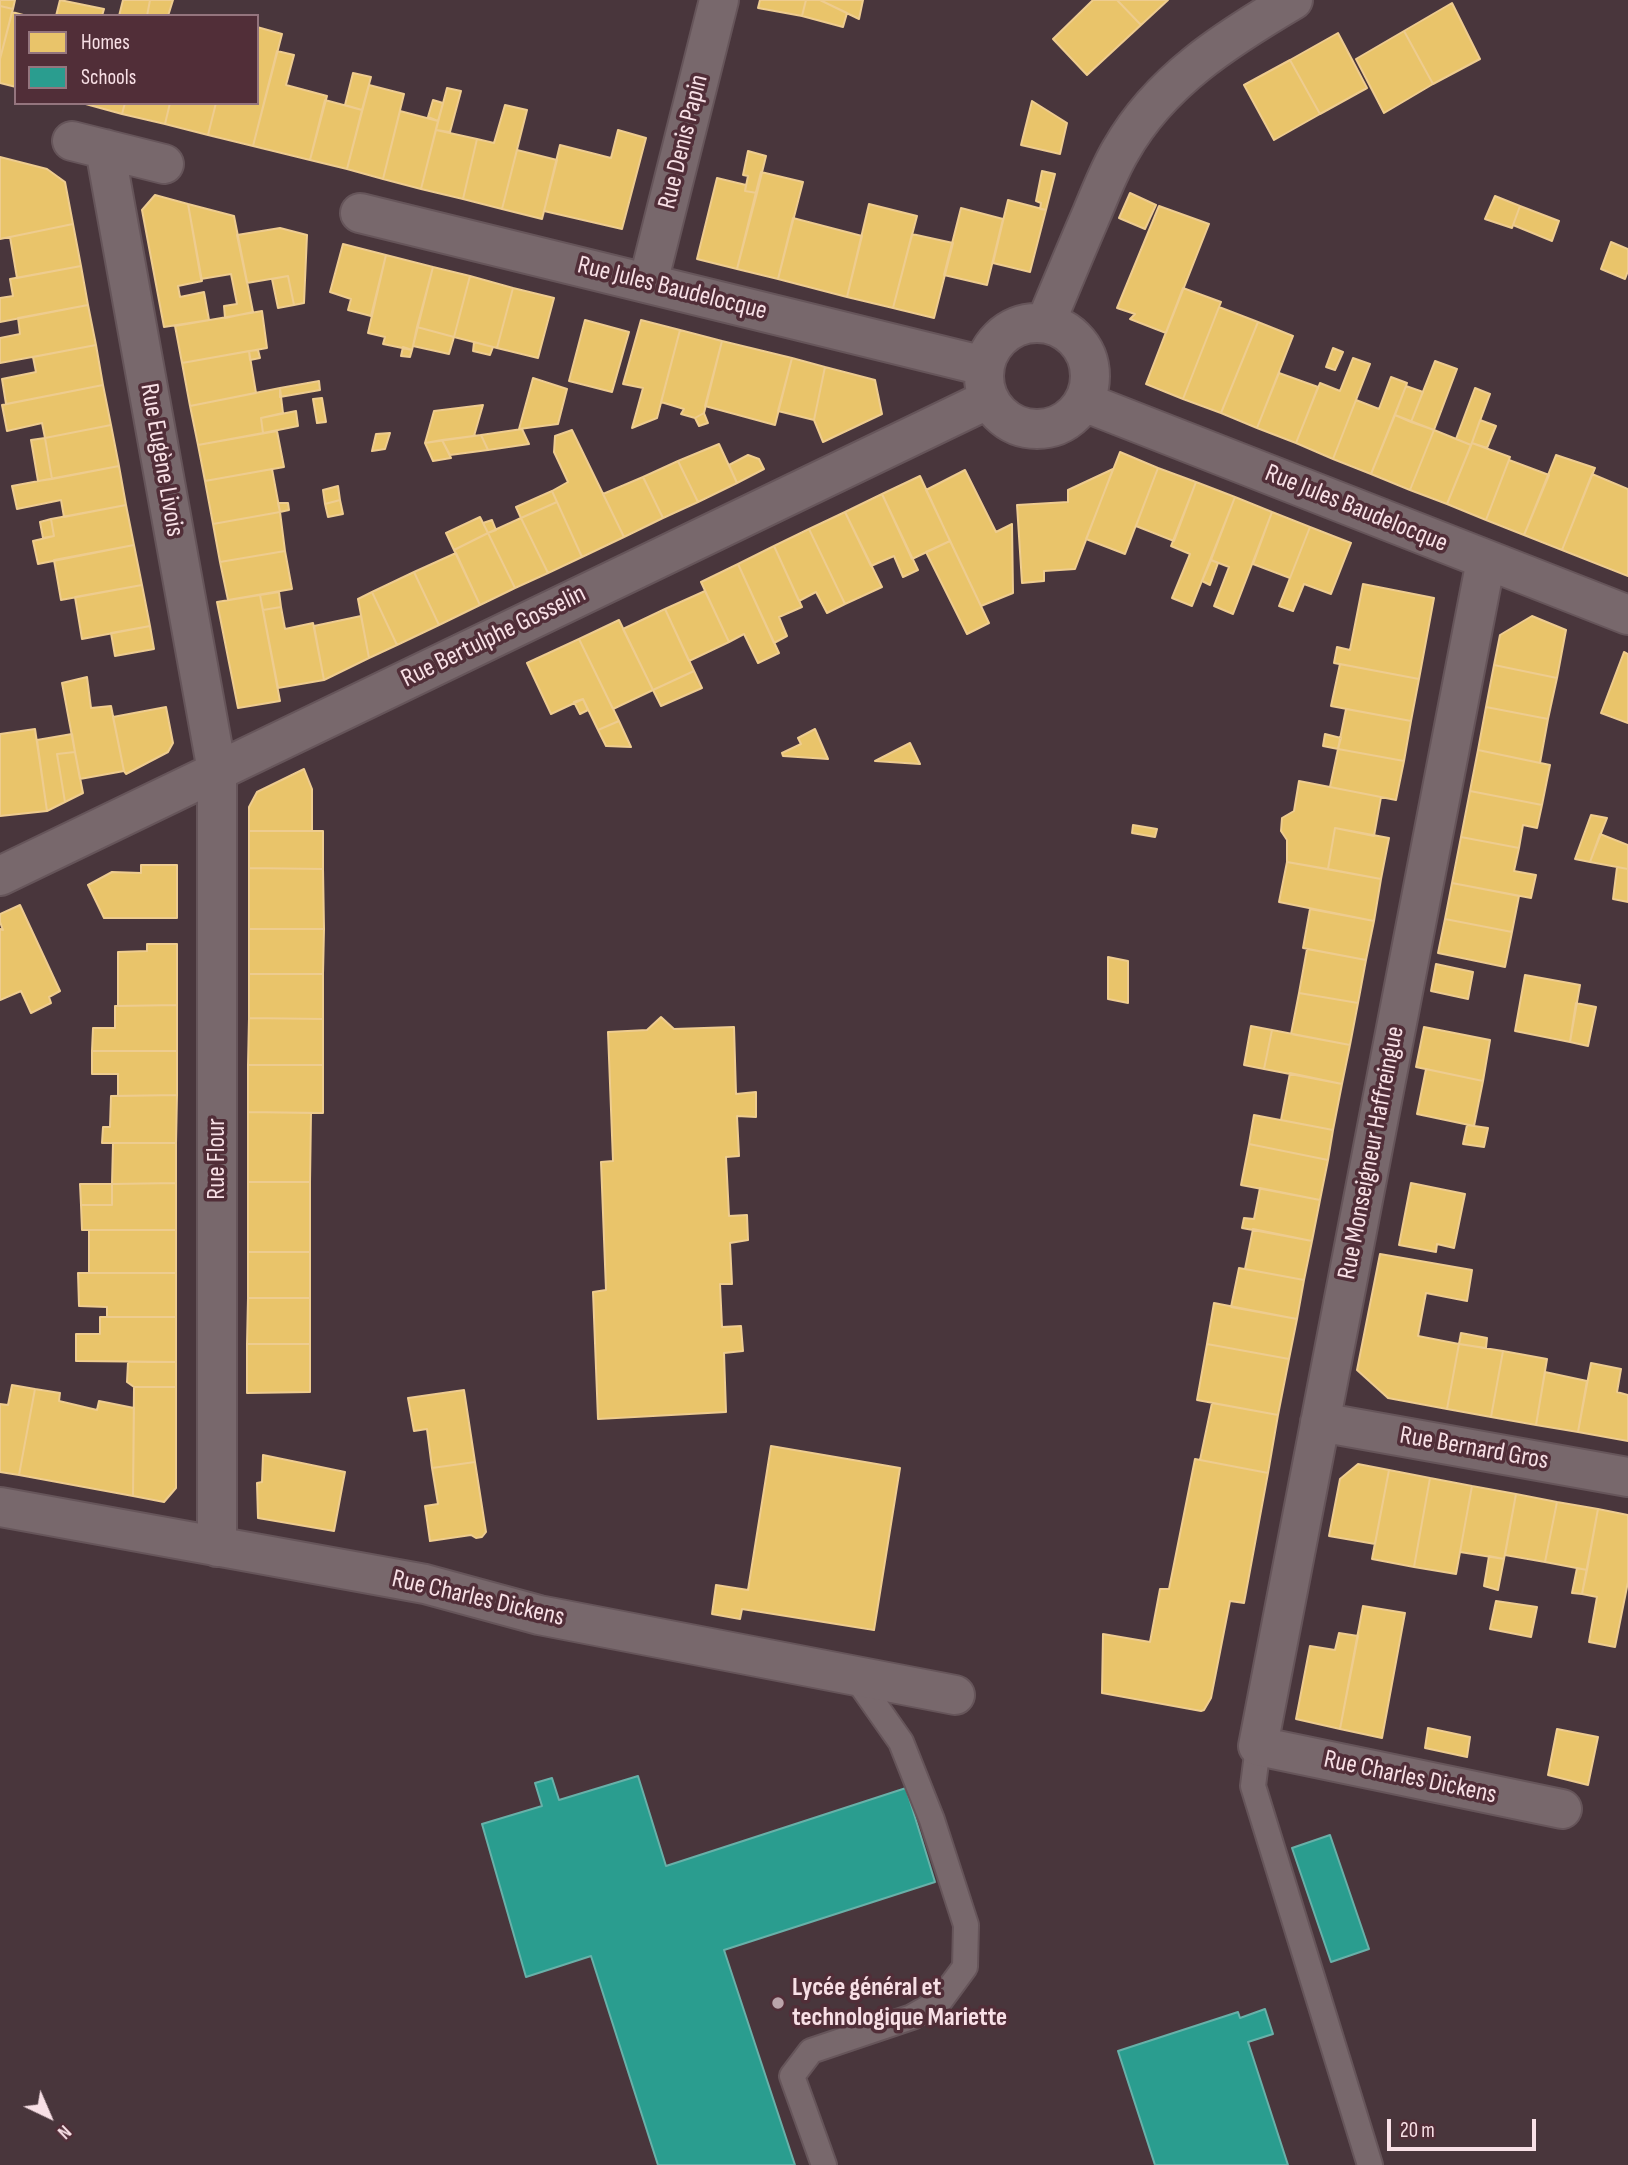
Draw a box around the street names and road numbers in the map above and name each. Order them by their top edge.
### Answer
street label: Rue Denis Papin [652,72,716,212]
street label: Rue Jules Baudelocque [574,250,770,328]
street label: Rue Eugène Livois [132,381,190,539]
street label: Rue Jules Baudelocque [1260,458,1452,560]
street label: Rue Bertulphe Gosselin [397,579,591,695]
street label: Rue Monseigneur Haffreingue [1332,1024,1412,1282]
street label: Rue Flour [201,1118,233,1200]
street label: Rue Bernard Gros [1397,1421,1551,1477]
street label: Rue Charles Dickens [389,1564,567,1634]
street label: Rue Charles Dickens [1321,1744,1499,1812]

